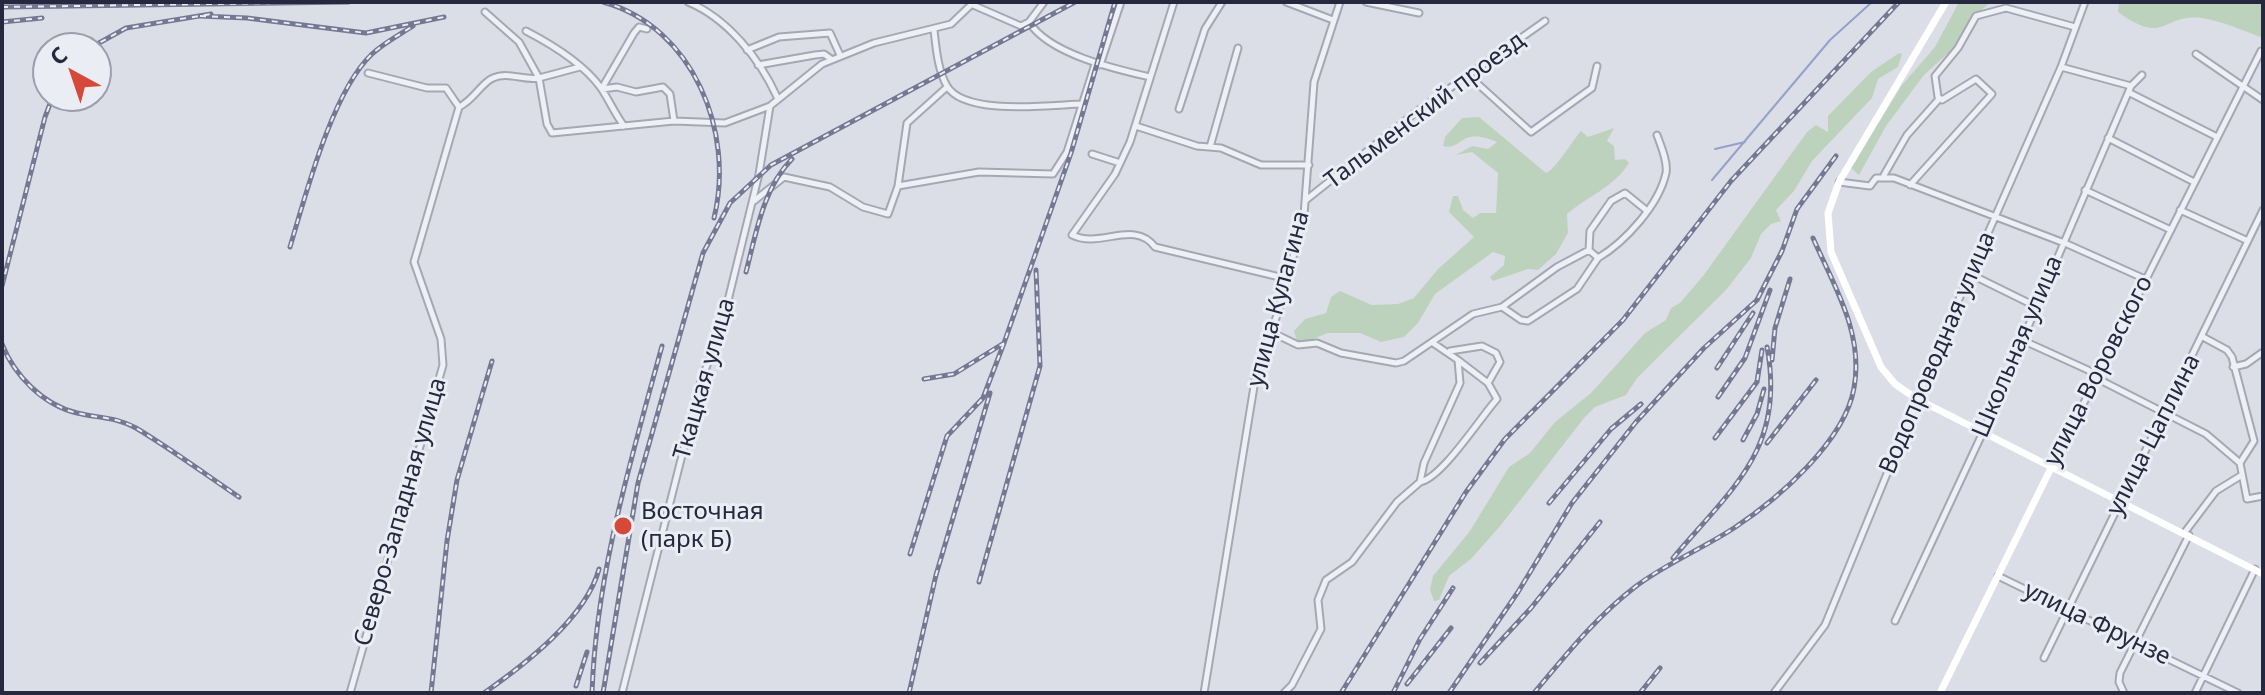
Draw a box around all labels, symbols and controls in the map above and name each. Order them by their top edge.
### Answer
street label: Тальменский проезд [1319,26,1531,196]
north arrow [32,32,112,112]
text: С [43,39,73,71]
street label: улица Кулагина [1242,208,1316,390]
street label: Водопроводная улица [1874,228,2002,478]
street label: Школьная улица [1967,252,2069,442]
street label: улица Воровского [2039,271,2159,471]
street label: Ткацкая улица [668,295,742,463]
street label: улица Цаплина [2101,350,2207,520]
street label: Северо-Западная улица [349,375,453,649]
place label: Восточная (парк Б) [641,498,764,554]
marker: Восточная (парк Б) [612,515,634,537]
street label: улица Фрунзе [2019,576,2175,672]

